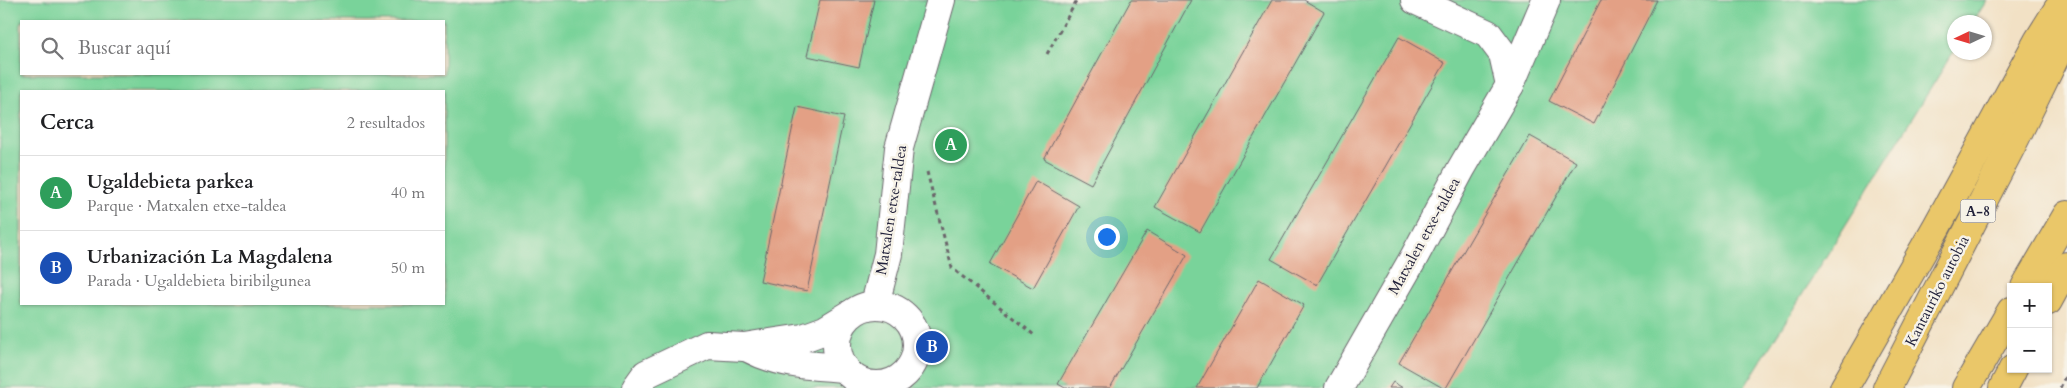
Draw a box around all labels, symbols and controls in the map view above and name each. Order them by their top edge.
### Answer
north arrow [1947,15,1992,60]
search box [20,20,445,75]
icon: search [38,34,66,62]
text: Buscar aquí [78,35,171,61]
text: Cerca [40,108,94,137]
text: 2 resultados [347,112,425,134]
pin: A [935,126,967,164]
street label: Matxalen etxe-taldea [871,143,911,276]
text: Ugaldebieta parkea [87,169,254,195]
street label: Matxalen etxe-taldea [1383,173,1465,298]
text: A [50,182,62,204]
text: 40 m [391,182,425,204]
text: Parque · Matxalen etxe-taldea [87,195,287,217]
road number: A-8 [1960,200,1996,222]
your location [1094,224,1120,250]
street label: Kantauriko autobia [1900,232,1974,350]
text: Urbanización La Magdalena [87,244,333,270]
text: B [50,257,62,279]
text: 50 m [391,257,425,279]
text: Parada · Ugaldebieta biribilgunea [87,270,311,292]
map controls [2007,283,2052,373]
button: + [2007,283,2052,328]
pin: B [916,328,948,366]
button: − [2007,328,2052,373]

